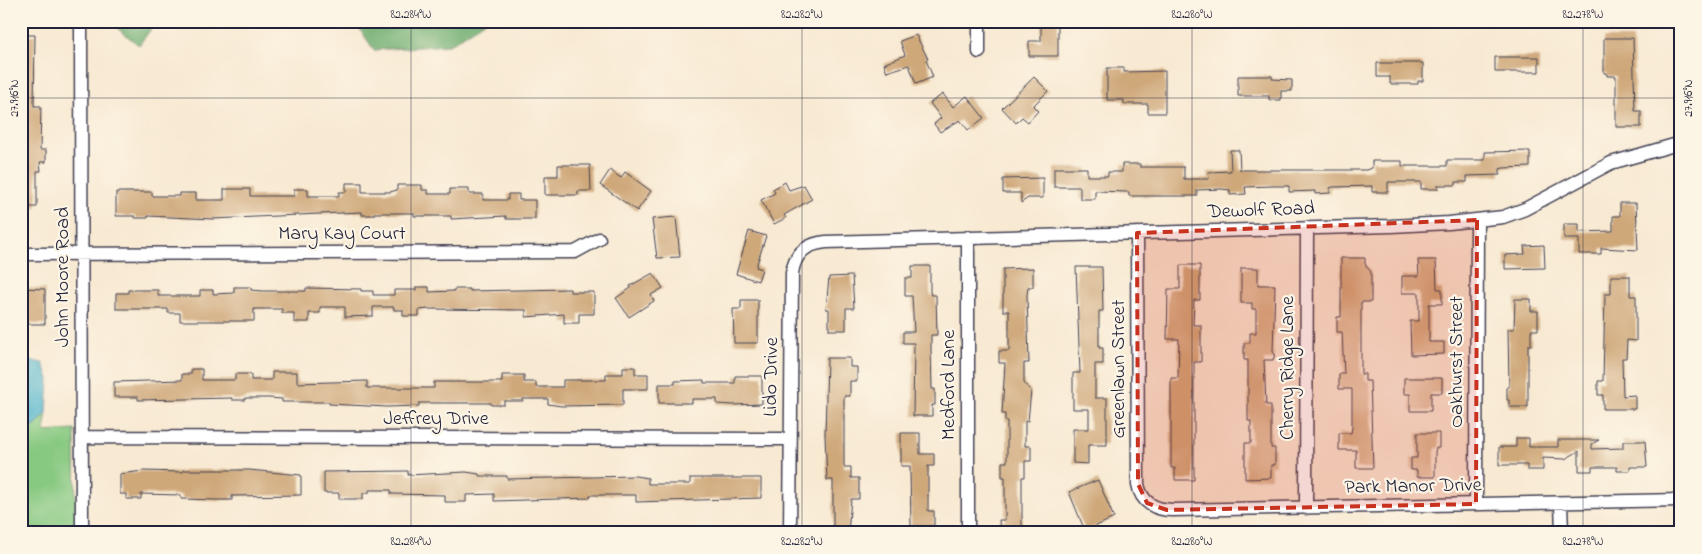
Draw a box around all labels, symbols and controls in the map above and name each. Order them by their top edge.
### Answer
text: 82.284°W [391,6,431,24]
text: 82.282°W [781,6,823,24]
text: 82.280°W [1171,6,1213,24]
text: 82.278°W [1563,6,1603,24]
text: 27.916°N [6,79,24,117]
text: 27.916°N [1680,79,1698,117]
street label: Dewolf Road [1206,195,1315,227]
street label: John Moore Road [49,207,78,347]
street label: Mary Kay Court [278,220,406,249]
street label: Cherry Ridge Lane [1274,296,1304,440]
street label: Oakhurst Street [1443,296,1472,428]
street label: Greenlawn Street [1105,299,1134,439]
street label: Medford Lane [935,330,964,440]
street label: Lido Drive [757,337,787,417]
street label: Jeffrey Drive [383,405,489,434]
street label: Park Manor Drive [1344,471,1482,503]
text: 82.284°W [391,533,431,551]
text: 82.282°W [781,533,823,551]
text: 82.280°W [1171,533,1213,551]
text: 82.278°W [1563,533,1603,551]

